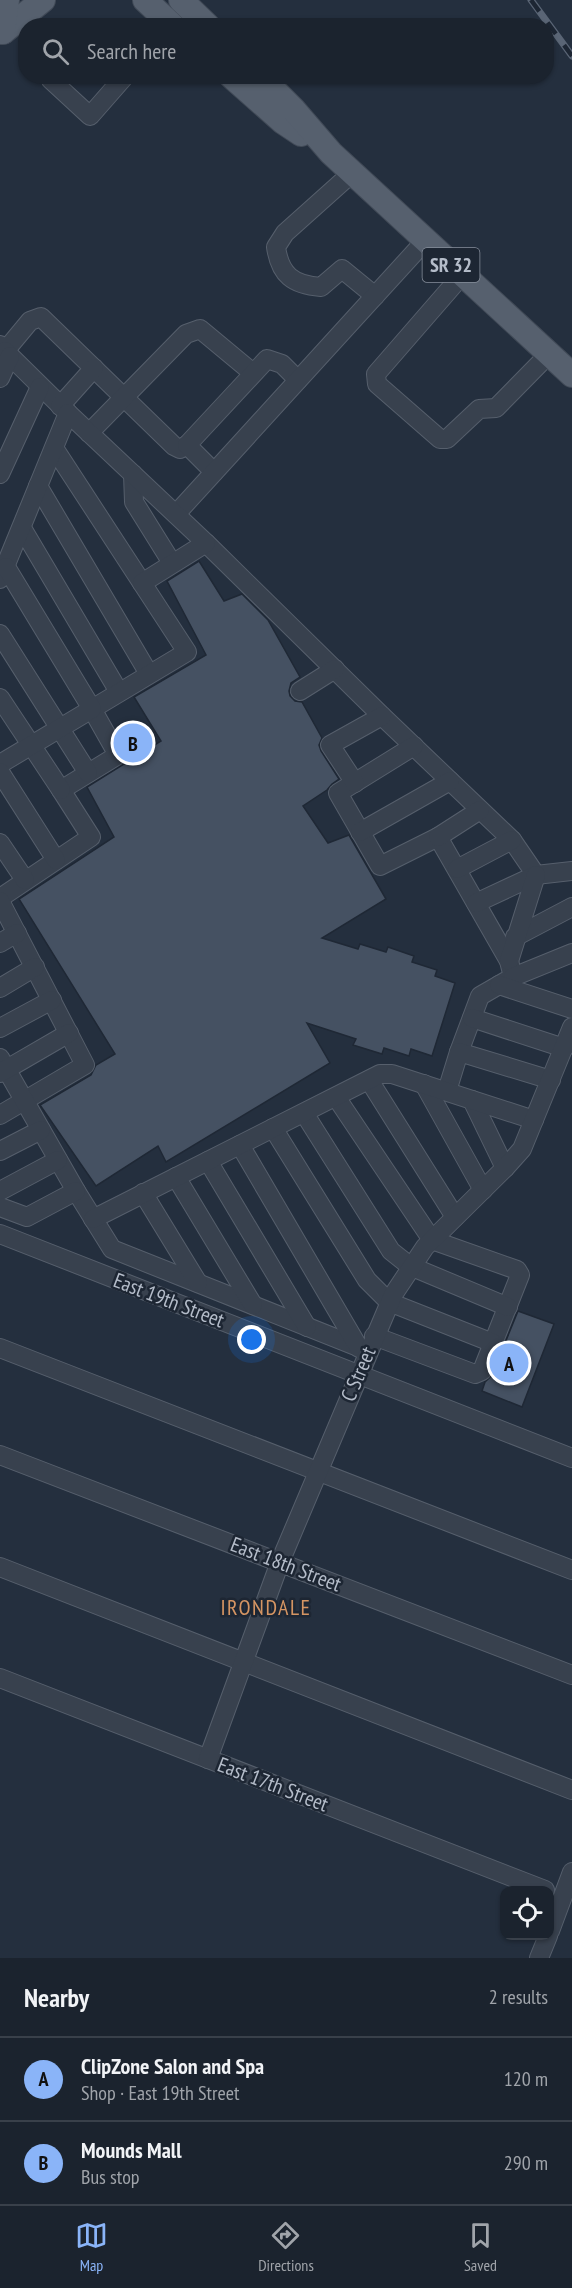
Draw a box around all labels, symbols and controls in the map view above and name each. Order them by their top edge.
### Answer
search box [18,18,554,84]
icon: search [39,35,72,68]
text: Search here [87,37,176,65]
road number: SR 32 [422,248,480,282]
pin: B [114,720,152,766]
street label: East 19th Street [110,1267,228,1334]
your location [237,1325,266,1354]
pin: A [490,1340,528,1386]
street label: C Street [334,1342,382,1405]
street label: East 18th Street [227,1531,345,1598]
district label: IRONDALE [220,1593,312,1621]
street label: East 17th Street [214,1751,332,1818]
map controls [500,1886,554,1940]
button: locate [500,1886,554,1940]
text: Nearby [24,1981,89,2014]
text: 2 results [489,1984,548,2010]
text: ClipZone Salon and Spa [81,2052,264,2080]
text: A [38,2066,49,2092]
text: 120 m [504,2066,548,2092]
text: Shop · East 19th Street [81,2080,239,2106]
text: Mounds Mall [81,2136,181,2164]
text: B [39,2150,48,2176]
text: 290 m [504,2150,548,2176]
text: Bus stop [81,2164,140,2190]
tab: Map [75,2219,108,2275]
tab: Directions [258,2219,314,2275]
tab: Saved [464,2219,497,2275]

